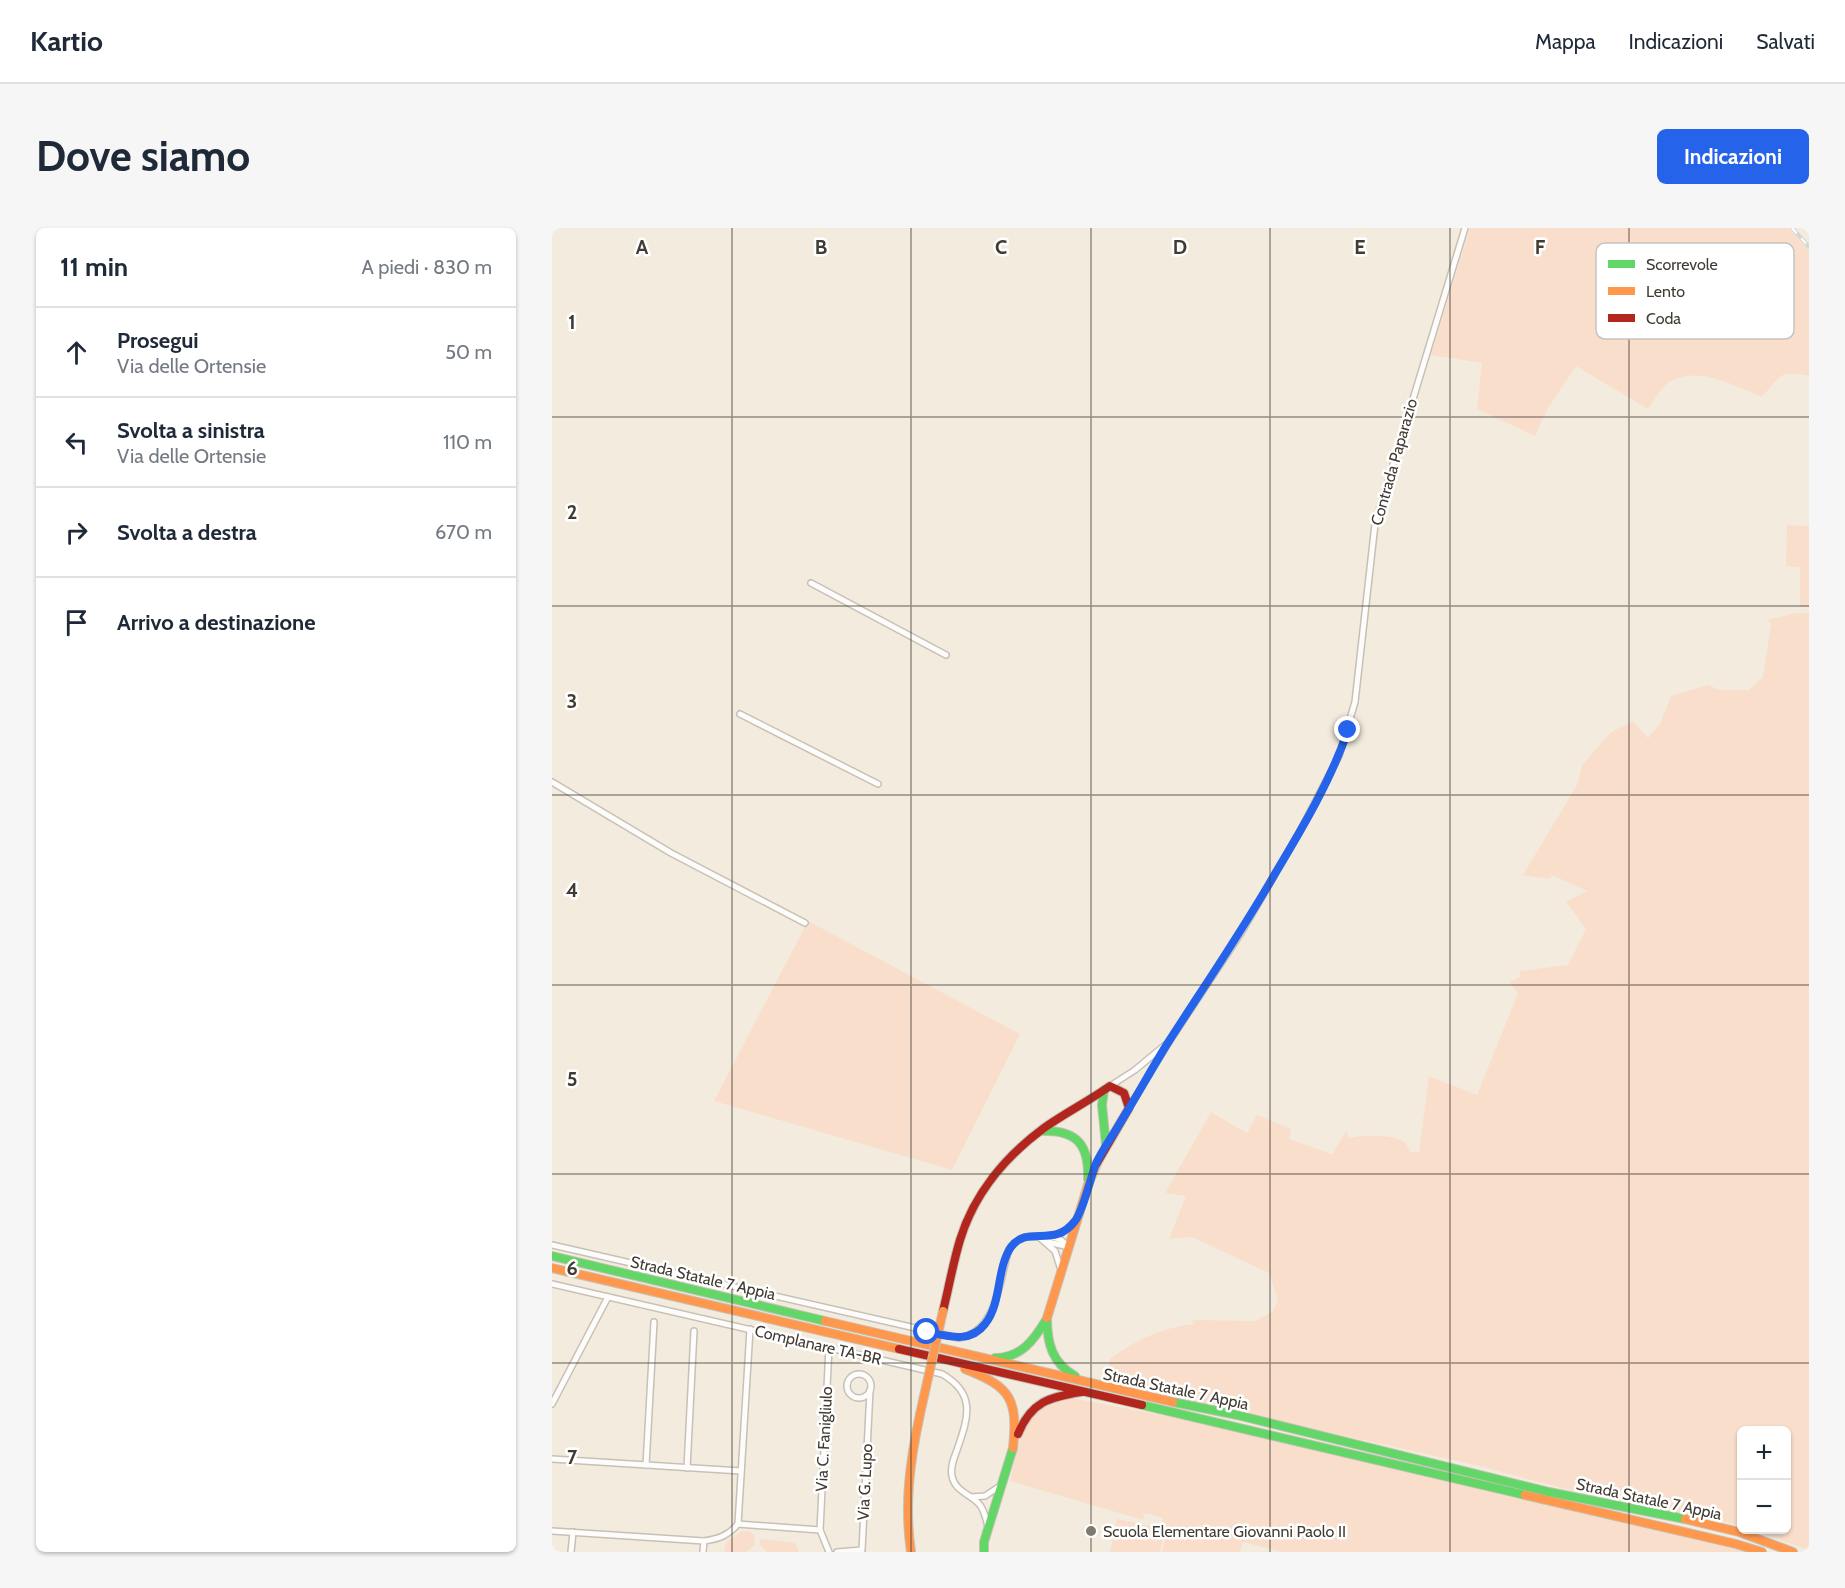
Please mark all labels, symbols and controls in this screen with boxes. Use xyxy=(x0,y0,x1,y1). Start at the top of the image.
text: Kartio xyxy=(30,24,103,58)
text: Mappa xyxy=(1535,29,1596,54)
text: Indicazioni xyxy=(1629,29,1723,54)
text: Salvati xyxy=(1756,29,1815,54)
button: Indicazioni xyxy=(1657,129,1809,184)
text: Dove siamo xyxy=(36,130,250,182)
text: A xyxy=(636,235,649,259)
text: B xyxy=(815,235,827,259)
text: C xyxy=(995,235,1007,259)
text: D xyxy=(1173,235,1187,259)
text: E xyxy=(1354,235,1366,259)
text: F xyxy=(1535,235,1546,259)
legend xyxy=(1596,243,1794,339)
text: 11 min xyxy=(60,251,128,283)
text: A piedi · 830 m xyxy=(362,255,492,279)
text: Scorrevole xyxy=(1646,255,1718,274)
text: Lento xyxy=(1646,282,1685,301)
text: Coda xyxy=(1646,309,1681,328)
text: 1 xyxy=(568,310,576,334)
text: Prosegui xyxy=(117,327,199,354)
icon: ahead xyxy=(60,336,93,369)
text: 50 m xyxy=(445,340,492,364)
text: Via delle Ortensie xyxy=(117,354,266,378)
street label: Contrada Paparazio xyxy=(1367,396,1421,528)
text: Svolta a sinistra xyxy=(117,417,265,444)
icon: left xyxy=(60,426,93,459)
text: 110 m xyxy=(443,430,492,454)
text: Via delle Ortensie xyxy=(117,444,266,468)
text: 2 xyxy=(567,500,577,524)
icon: right xyxy=(60,516,93,549)
text: Svolta a destra xyxy=(117,519,257,546)
text: 670 m xyxy=(435,520,492,544)
icon: arrive xyxy=(60,606,93,639)
text: Arrivo a destinazione xyxy=(117,609,315,636)
text: 3 xyxy=(567,689,577,713)
route end xyxy=(1334,716,1360,742)
text: 4 xyxy=(566,878,578,902)
text: 5 xyxy=(567,1067,577,1091)
street label: Strada Statale 7 Appia xyxy=(629,1252,778,1304)
text: 6 xyxy=(566,1256,578,1280)
route start xyxy=(913,1318,939,1344)
street label: Complanare TA-BR xyxy=(753,1321,884,1369)
street label: Strada Statale 7 Appia xyxy=(1102,1364,1251,1414)
street label: Via C. Fanigliulo xyxy=(812,1386,836,1492)
map controls xyxy=(1737,1426,1791,1534)
button: + xyxy=(1737,1426,1791,1480)
street label: Via G. Lupo xyxy=(854,1443,877,1521)
text: 7 xyxy=(567,1445,578,1469)
street label: Strada Statale 7 Appia xyxy=(1575,1474,1724,1524)
button: − xyxy=(1737,1480,1791,1534)
place label: Scuola Elementare Giovanni Paolo II xyxy=(1103,1522,1346,1541)
marker: Scuola Elementare Giovanni Paolo II xyxy=(1084,1524,1098,1538)

